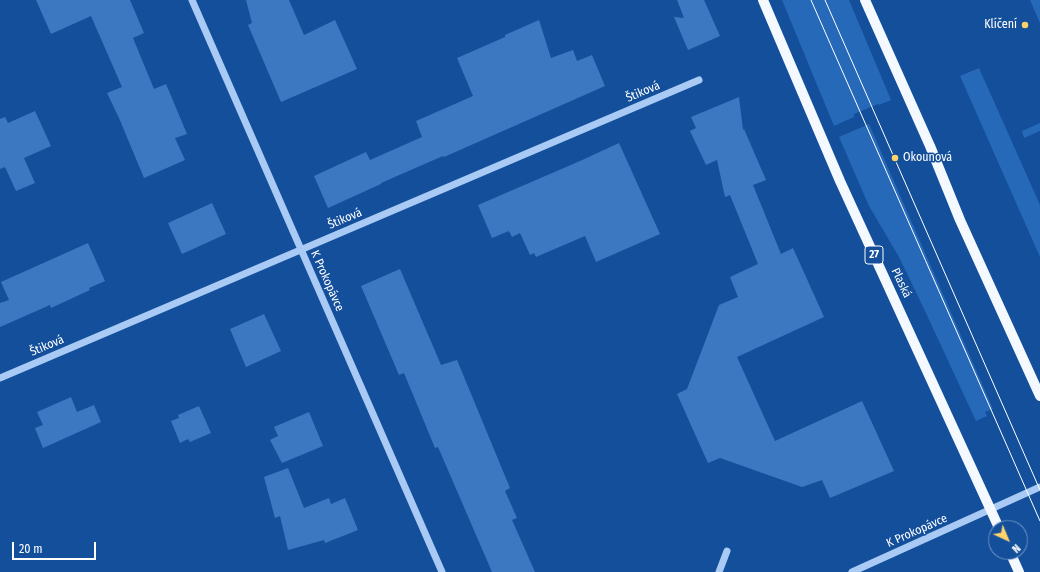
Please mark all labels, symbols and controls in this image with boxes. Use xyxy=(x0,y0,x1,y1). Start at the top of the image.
place label: Klíčení xyxy=(984,18,1017,32)
marker: Klíčení xyxy=(1020,20,1030,30)
street label: Štiková xyxy=(624,78,662,106)
place label: Okounová xyxy=(903,151,952,165)
marker: Okounová xyxy=(890,153,900,163)
street label: Štiková xyxy=(326,205,364,233)
road number: 27 xyxy=(865,246,883,264)
street label: K Prokopávce xyxy=(307,248,347,314)
street label: Plaská xyxy=(888,266,914,300)
street label: Štiková xyxy=(28,332,66,360)
street label: K Prokopávce xyxy=(884,511,950,551)
north arrow xyxy=(988,520,1028,560)
scale bar xyxy=(14,534,98,560)
text: N xyxy=(1009,541,1023,555)
text: 20 m xyxy=(19,542,43,556)

